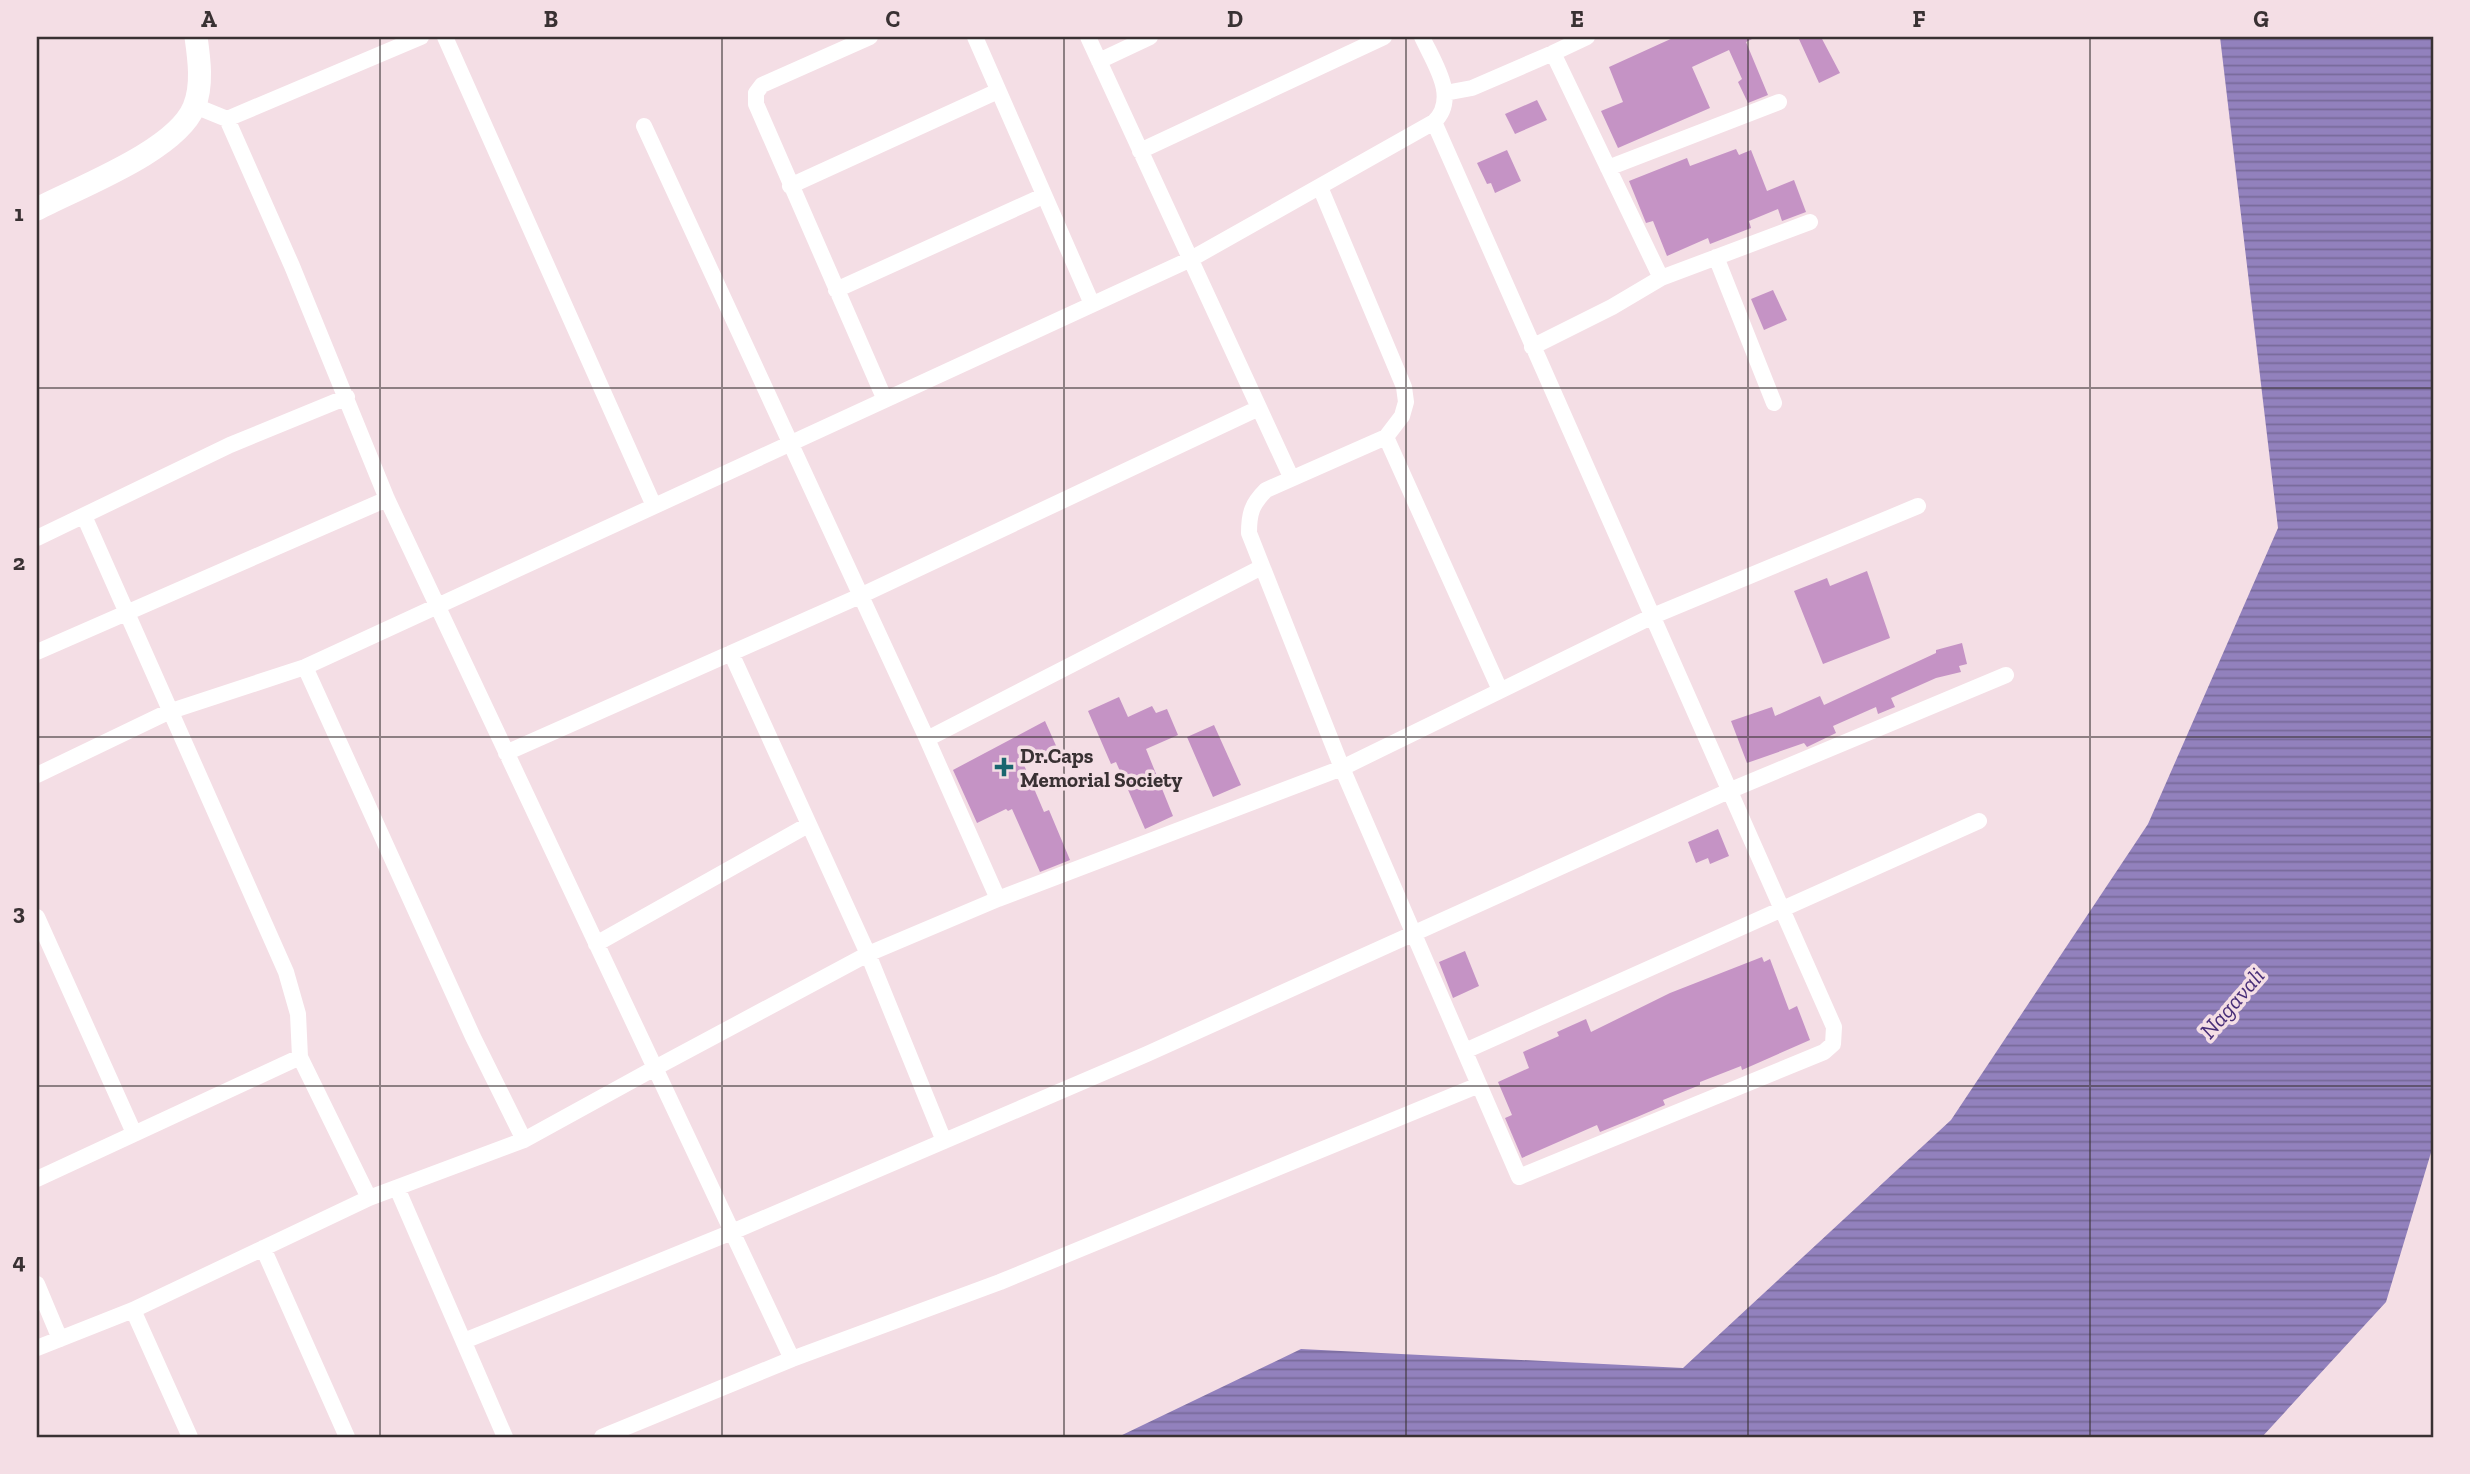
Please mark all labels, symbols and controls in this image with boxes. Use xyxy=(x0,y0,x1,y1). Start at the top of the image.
text: A xyxy=(201,5,217,33)
text: B xyxy=(544,5,558,33)
text: C xyxy=(886,5,900,33)
text: D xyxy=(1227,5,1243,33)
text: E xyxy=(1570,5,1584,33)
text: F xyxy=(1912,5,1926,33)
text: G xyxy=(2253,5,2269,33)
text: 1 xyxy=(14,199,24,227)
text: 2 xyxy=(13,548,25,576)
place label: Dr.Caps Memorial Society xyxy=(1020,743,1182,792)
marker: Dr.Caps Memorial Society xyxy=(994,757,1014,777)
text: 3 xyxy=(13,898,25,926)
water label: Nagavali xyxy=(2194,962,2270,1044)
text: 4 xyxy=(12,1247,26,1275)

